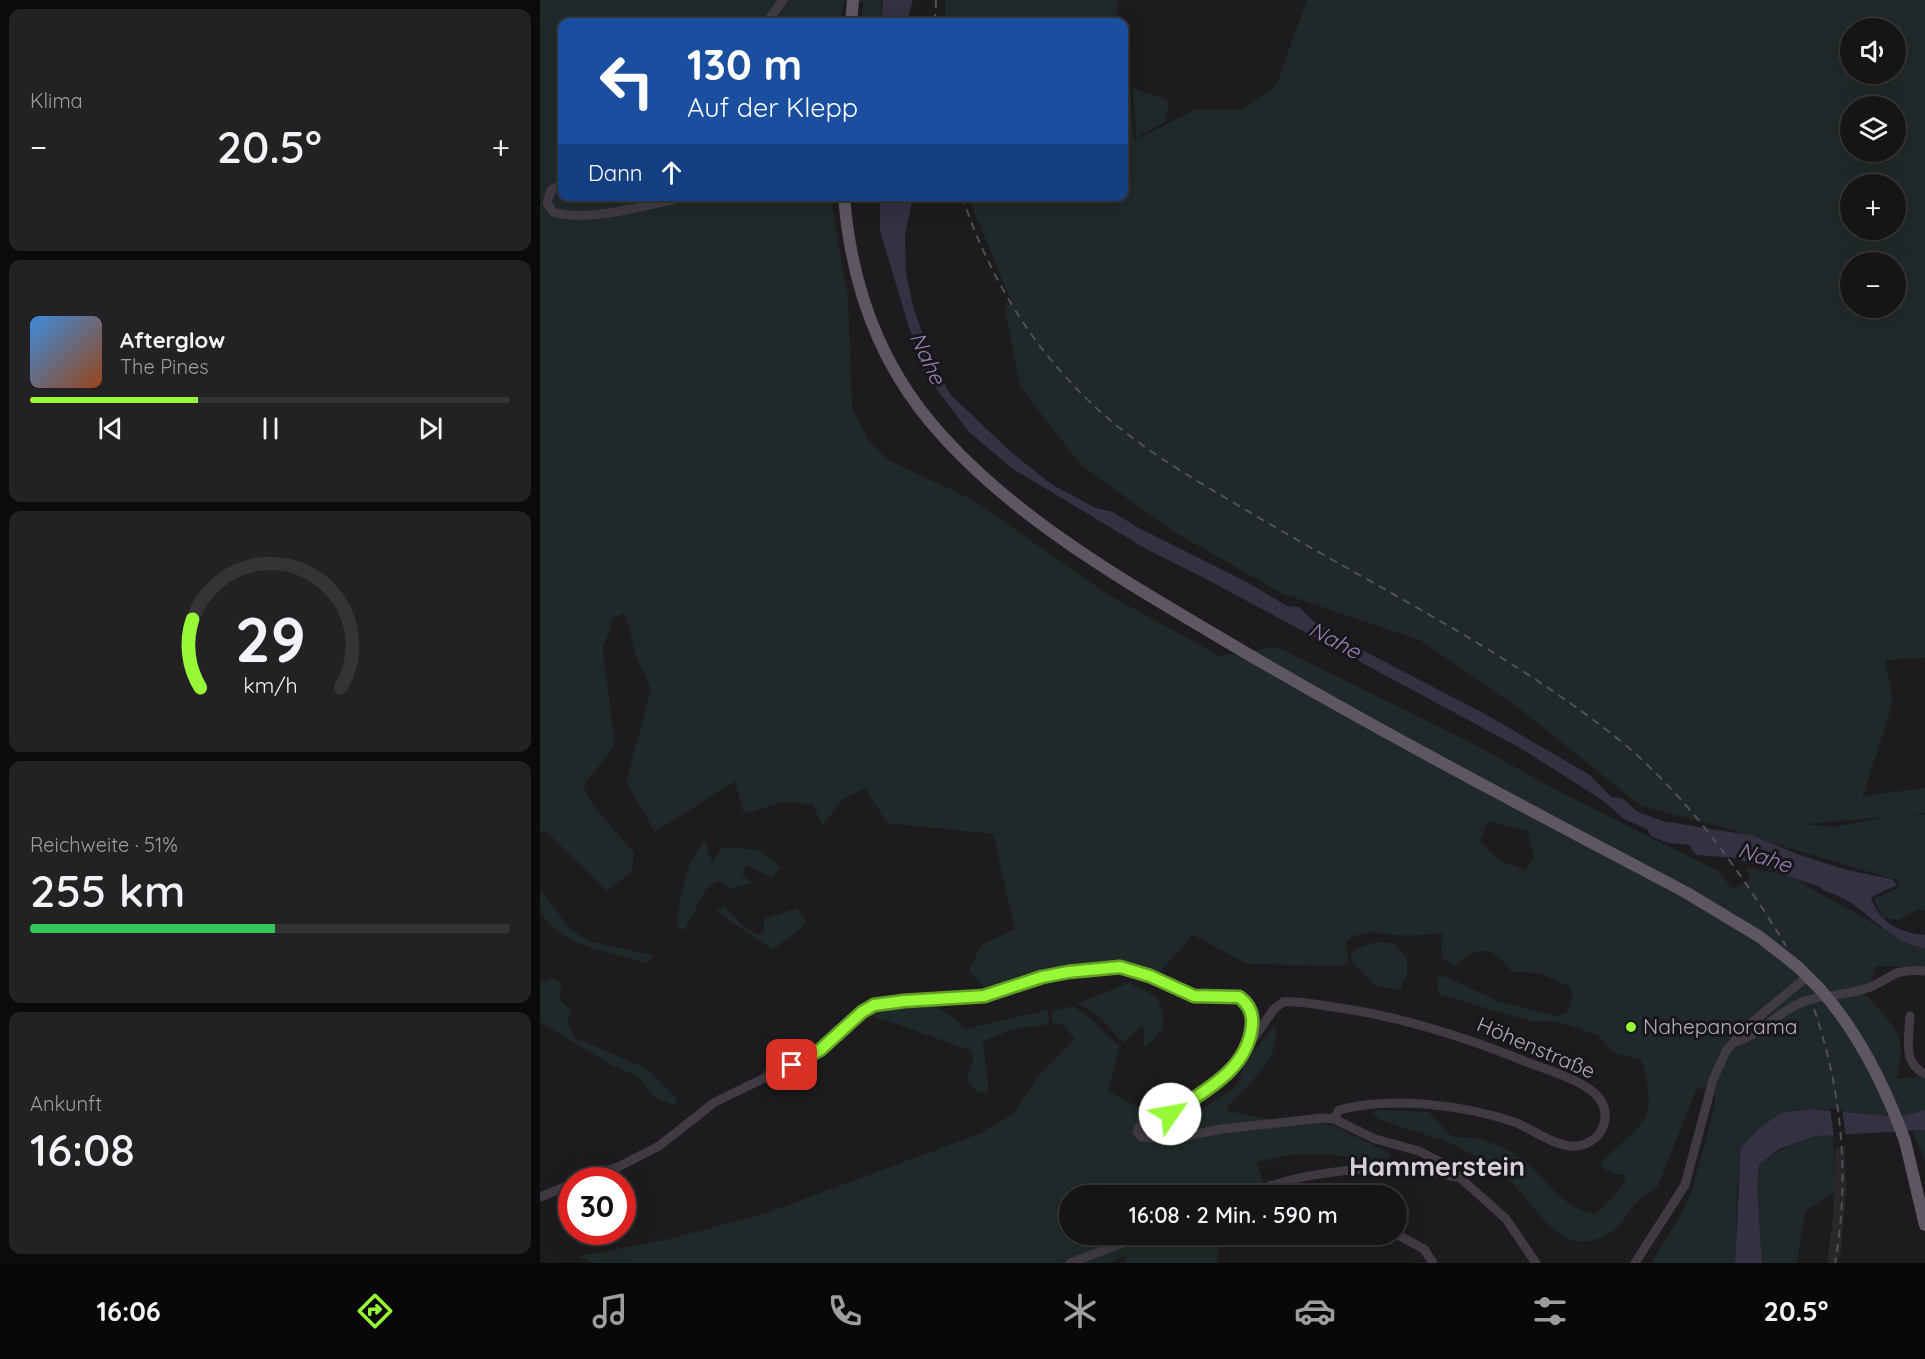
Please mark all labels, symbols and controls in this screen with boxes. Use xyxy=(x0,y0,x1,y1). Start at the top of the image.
map controls xyxy=(1840,18,1906,318)
button: sound xyxy=(1840,18,1906,84)
text: 130 m xyxy=(687,38,802,91)
icon: left xyxy=(588,42,666,120)
text: Klima xyxy=(30,88,83,113)
text: Auf der Klepp xyxy=(687,90,858,124)
button: layers xyxy=(1840,96,1906,162)
text: 20.5° xyxy=(217,118,322,174)
text: − xyxy=(30,126,47,167)
text: + xyxy=(491,126,510,167)
icon: ahead xyxy=(655,156,688,189)
text: Dann xyxy=(588,159,643,187)
button: + xyxy=(1840,174,1906,240)
button: − xyxy=(1840,252,1906,318)
text: Afterglow xyxy=(120,326,225,354)
water label: Nahe xyxy=(904,327,953,390)
text: The Pines xyxy=(120,354,209,379)
icon: previous xyxy=(94,412,127,445)
icon: pause xyxy=(254,412,287,445)
icon: next xyxy=(414,412,447,445)
text: 29 xyxy=(235,601,305,679)
water label: Nahe xyxy=(1304,615,1367,666)
text: km/h xyxy=(243,673,297,699)
text: Reichweite · 51% xyxy=(30,832,178,857)
water label: Nahe xyxy=(1735,835,1797,879)
text: 255 km xyxy=(30,862,185,918)
street label: Höhenstraße xyxy=(1473,1011,1599,1084)
place label: Nahepanorama xyxy=(1643,1013,1798,1039)
marker: Nahepanorama xyxy=(1624,1020,1638,1034)
pin xyxy=(766,1039,817,1090)
icon: arrive xyxy=(775,1048,808,1081)
position arrow xyxy=(1138,1082,1202,1146)
text: Ankunft xyxy=(30,1091,102,1116)
text: 16:08 xyxy=(30,1121,135,1177)
district label: Hammerstein xyxy=(1349,1149,1525,1183)
speed limit sign: 30 xyxy=(558,1167,636,1245)
text: 16:08 · 2 Min. · 590 m xyxy=(1128,1201,1338,1229)
icon: directions xyxy=(354,1290,396,1332)
icon: music xyxy=(589,1290,631,1332)
icon: phone xyxy=(824,1290,866,1332)
icon: climate xyxy=(1059,1290,1101,1332)
icon: car xyxy=(1294,1290,1336,1332)
icon: filters xyxy=(1529,1290,1571,1332)
text: 16:06 xyxy=(96,1294,161,1328)
text: 20.5° xyxy=(1764,1294,1828,1328)

